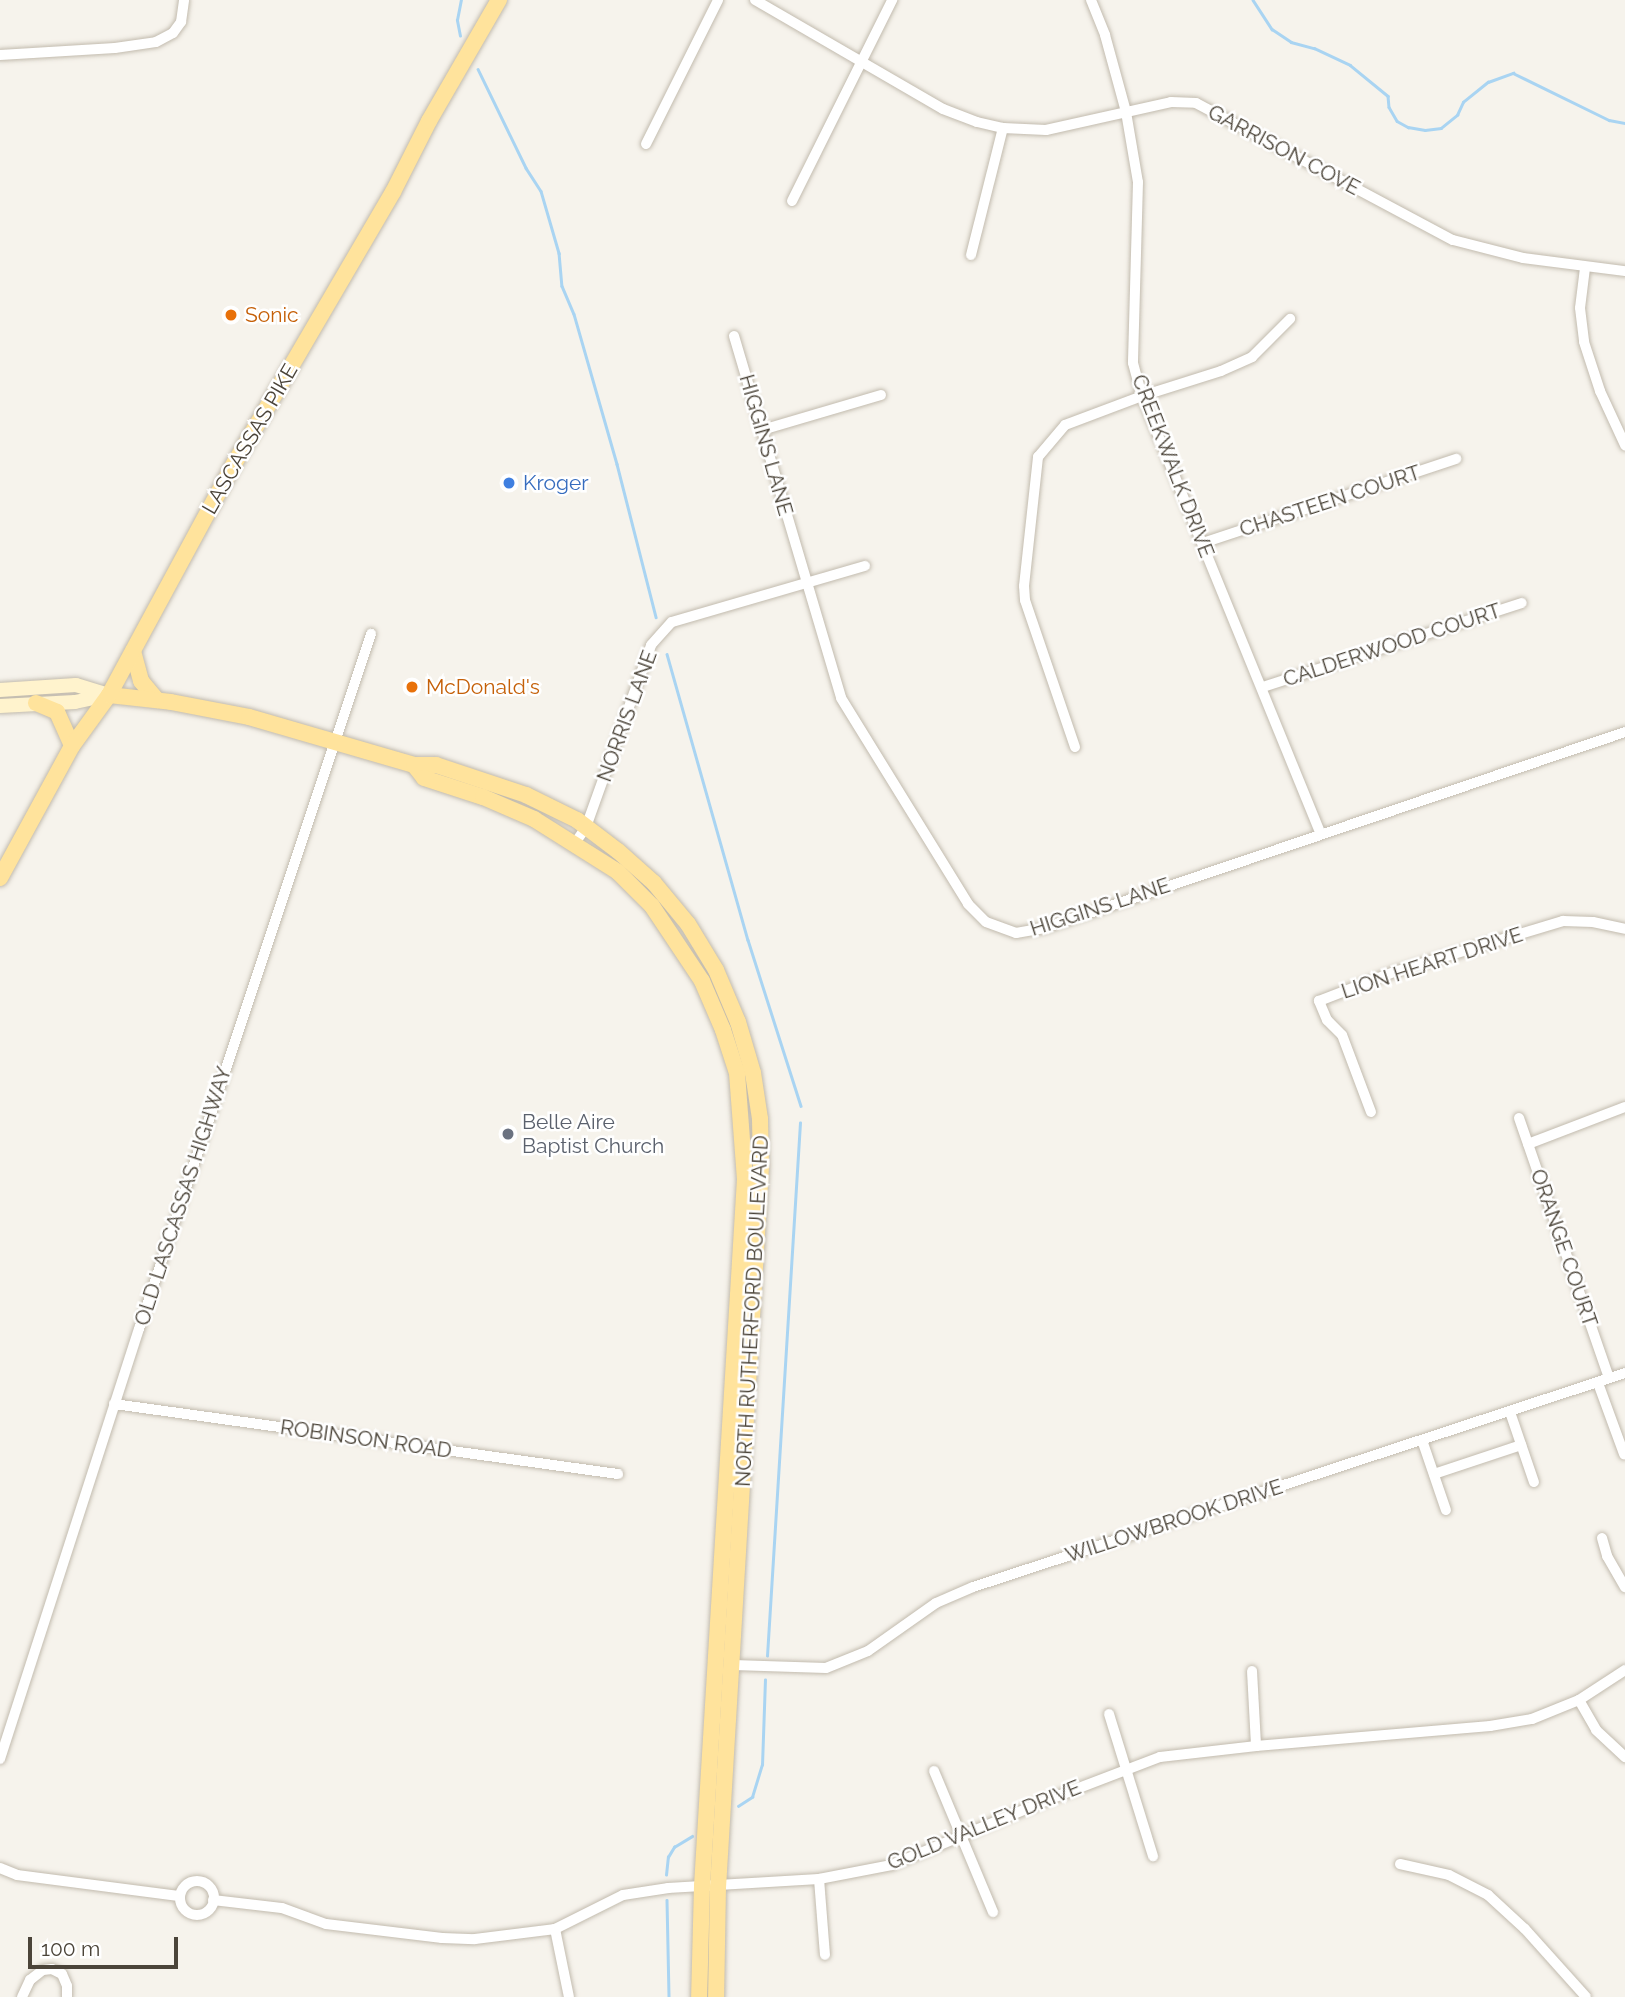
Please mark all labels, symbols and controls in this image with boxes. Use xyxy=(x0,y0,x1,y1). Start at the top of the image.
street label: GARRISON COVE xyxy=(1204,99,1364,201)
place label: Sonic xyxy=(245,302,299,328)
marker: Sonic xyxy=(223,307,239,323)
street label: LASCASSAS PIKE xyxy=(197,360,303,518)
street label: HIGGINS LANE xyxy=(734,371,798,519)
street label: CREEKWALK DRIVE xyxy=(1126,371,1220,561)
street label: CHASTEEN COURT xyxy=(1236,460,1424,542)
place label: Kroger xyxy=(523,470,589,496)
marker: Kroger xyxy=(501,475,517,491)
street label: CALDERWOOD COURT xyxy=(1280,598,1504,692)
street label: NORRIS LANE xyxy=(592,647,662,785)
place label: McDonald's xyxy=(426,674,540,700)
marker: McDonald's xyxy=(404,679,420,695)
street label: HIGGINS LANE xyxy=(1027,872,1173,942)
street label: LION HEART DRIVE xyxy=(1338,922,1526,1004)
street label: OLD LASCASSAS HIGHWAY xyxy=(129,1063,237,1329)
place label: Belle Aire Baptist Church xyxy=(522,1109,664,1159)
marker: Belle Aire Baptist Church xyxy=(500,1126,516,1142)
street label: NORTH RUTHERFORD BOULEVARD xyxy=(730,1135,774,1487)
street label: ORANGE COURT xyxy=(1525,1166,1603,1330)
street label: ROBINSON ROAD xyxy=(279,1414,453,1464)
street label: WILLOWBROOK DRIVE xyxy=(1062,1474,1286,1568)
street label: GOLD VALLEY DRIVE xyxy=(883,1774,1085,1876)
scale bar xyxy=(32,1924,182,1968)
text: 100 m xyxy=(41,1936,100,1961)

